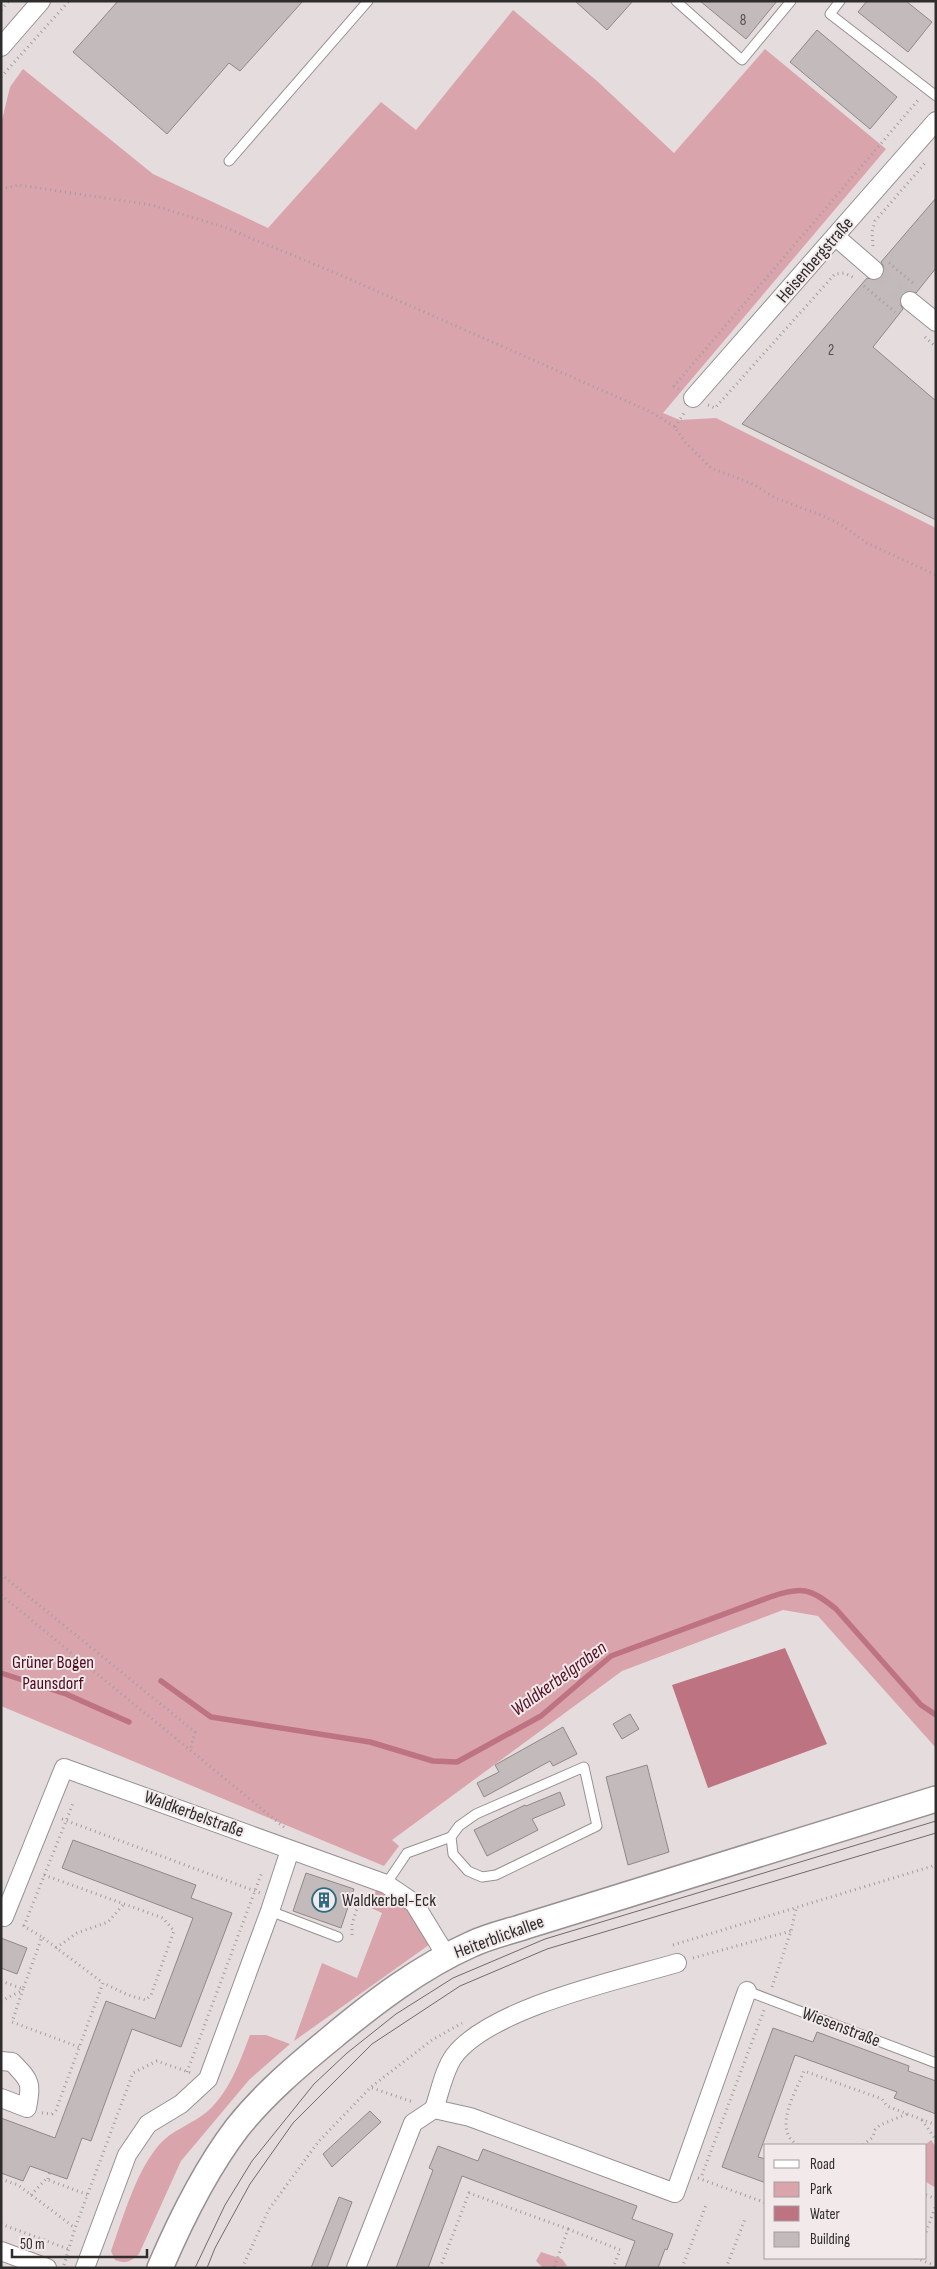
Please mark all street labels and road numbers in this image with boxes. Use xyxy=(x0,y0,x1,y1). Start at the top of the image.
street label: Heisenbergstraße xyxy=(772,213,858,307)
street label: Waldkerbelstraße xyxy=(141,1786,247,1842)
street label: Heiterblickallee xyxy=(451,1911,547,1963)
street label: Wiesenstraße xyxy=(799,2002,883,2052)

